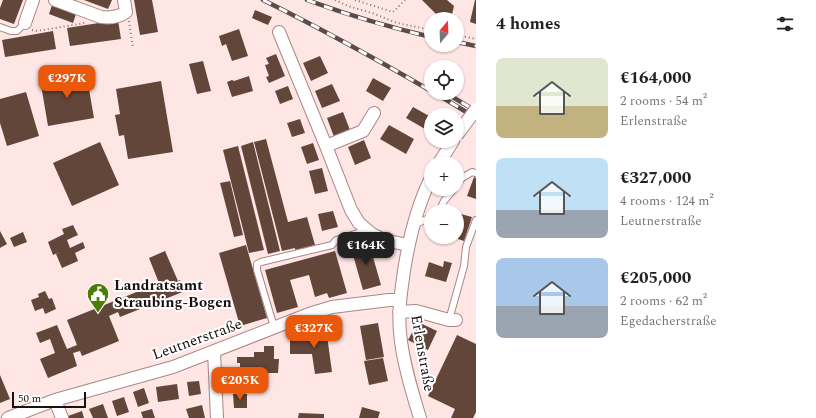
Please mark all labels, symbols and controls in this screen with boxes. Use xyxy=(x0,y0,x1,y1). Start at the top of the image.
text: 4 homes xyxy=(496,11,561,37)
north arrow xyxy=(424,12,464,52)
map controls xyxy=(424,12,464,244)
icon: filters xyxy=(774,13,796,35)
button: locate xyxy=(424,60,464,100)
pin: €297K xyxy=(39,65,95,99)
text: €164,000 xyxy=(620,65,691,91)
text: €297K xyxy=(47,68,87,88)
icon: home xyxy=(528,74,576,122)
text: 2 rooms · 54 m² xyxy=(620,91,707,111)
button: layers xyxy=(424,108,464,148)
text: Erlenstraße xyxy=(620,111,687,131)
button: + xyxy=(424,156,464,196)
text: €327,000 xyxy=(620,165,691,191)
icon: home xyxy=(528,174,576,222)
text: 4 rooms · 124 m² xyxy=(620,191,714,211)
button: − xyxy=(424,204,464,244)
text: Leutnerstraße xyxy=(620,211,702,231)
pin: €164K xyxy=(338,232,394,266)
text: €164K xyxy=(346,235,386,255)
text: €205,000 xyxy=(620,265,691,291)
place label: Landratsamt Straubing-Bogen xyxy=(114,274,232,314)
icon: home xyxy=(528,274,576,322)
public building icon: Landratsamt Straubing-Bogen xyxy=(85,281,111,314)
text: 2 rooms · 62 m² xyxy=(620,291,707,311)
text: Egedacherstraße xyxy=(620,311,717,331)
street label: Leutnerstraße xyxy=(149,313,245,366)
street label: Erlenstraße xyxy=(404,313,441,393)
pin: €327K xyxy=(286,315,342,349)
text: €327K xyxy=(294,318,334,338)
pin: €205K xyxy=(212,367,268,401)
text: €205K xyxy=(220,370,260,390)
scale bar xyxy=(12,390,86,409)
text: 50 m xyxy=(18,390,41,407)

